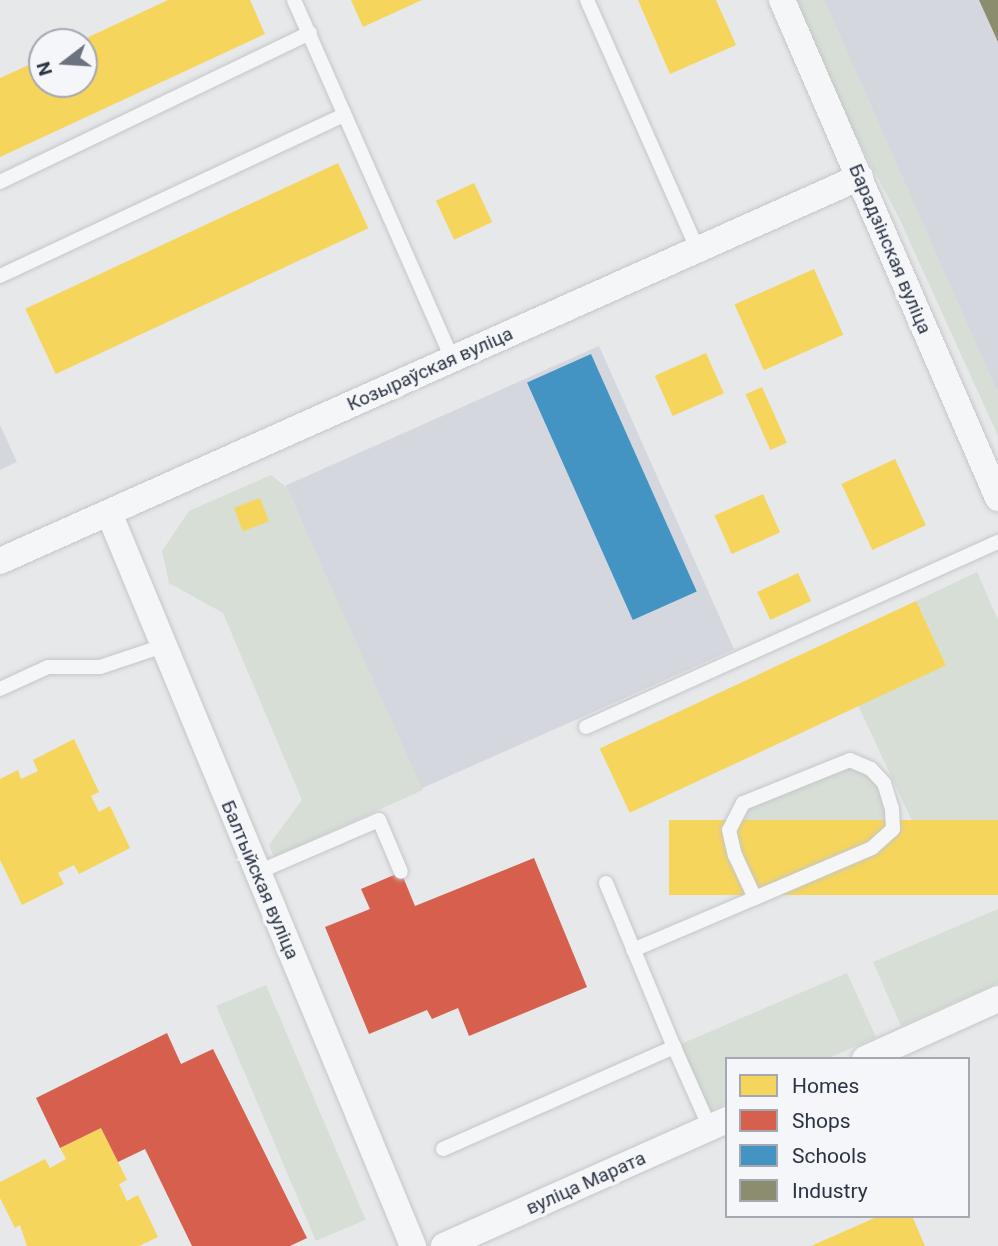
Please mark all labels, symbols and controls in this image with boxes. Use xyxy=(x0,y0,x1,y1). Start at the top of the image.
north arrow xyxy=(28,28,98,98)
text: N xyxy=(31,59,57,78)
street label: Барадзінская вуліца xyxy=(844,161,936,337)
street label: Козыраўская вуліца xyxy=(344,322,516,416)
street label: Балтыйская вуліца xyxy=(216,797,304,963)
legend xyxy=(725,1057,970,1218)
text: Homes xyxy=(792,1074,859,1098)
text: Shops xyxy=(792,1109,851,1133)
text: Schools xyxy=(792,1144,867,1168)
street label: вуліца Марата xyxy=(523,1146,649,1220)
text: Industry xyxy=(792,1179,868,1203)

